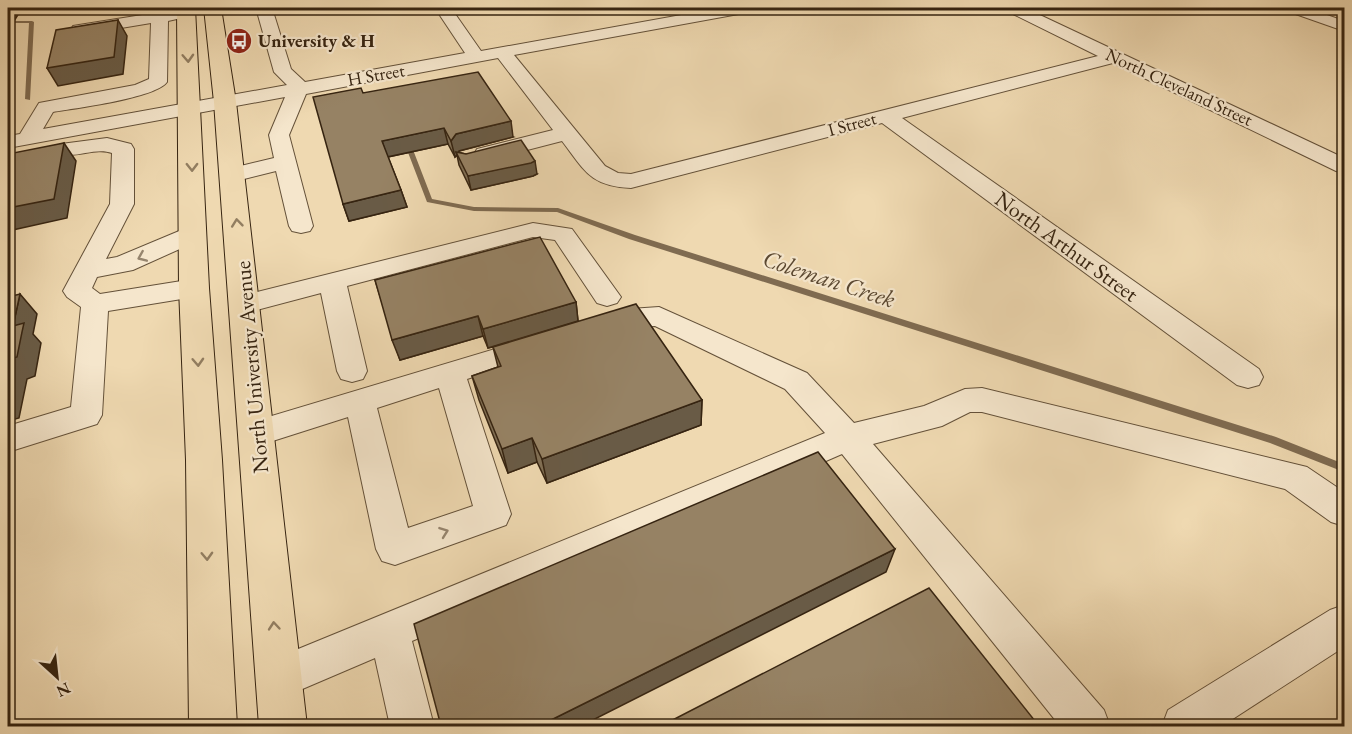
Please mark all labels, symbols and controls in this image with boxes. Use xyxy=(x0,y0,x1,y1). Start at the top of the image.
bus stop icon: University & H xyxy=(224,26,254,56)
place label: University & H xyxy=(258,29,375,52)
street label: North Cleveland Street xyxy=(1102,42,1257,131)
one-way arrow xyxy=(181,53,194,62)
street label: H Street xyxy=(345,58,407,91)
street label: I Street xyxy=(825,106,879,141)
one-way arrow xyxy=(186,162,198,171)
street label: North Arthur Street xyxy=(989,184,1144,308)
one-way arrow xyxy=(231,219,244,228)
water label: Coleman Creek xyxy=(759,243,899,315)
one-way arrow xyxy=(137,250,148,262)
street label: North University Avenue xyxy=(228,259,275,474)
one-way arrow xyxy=(191,357,204,366)
one-way arrow xyxy=(438,526,449,539)
one-way arrow xyxy=(200,552,213,561)
one-way arrow xyxy=(268,622,281,631)
north arrow xyxy=(27,647,87,707)
text: N xyxy=(53,678,74,702)

